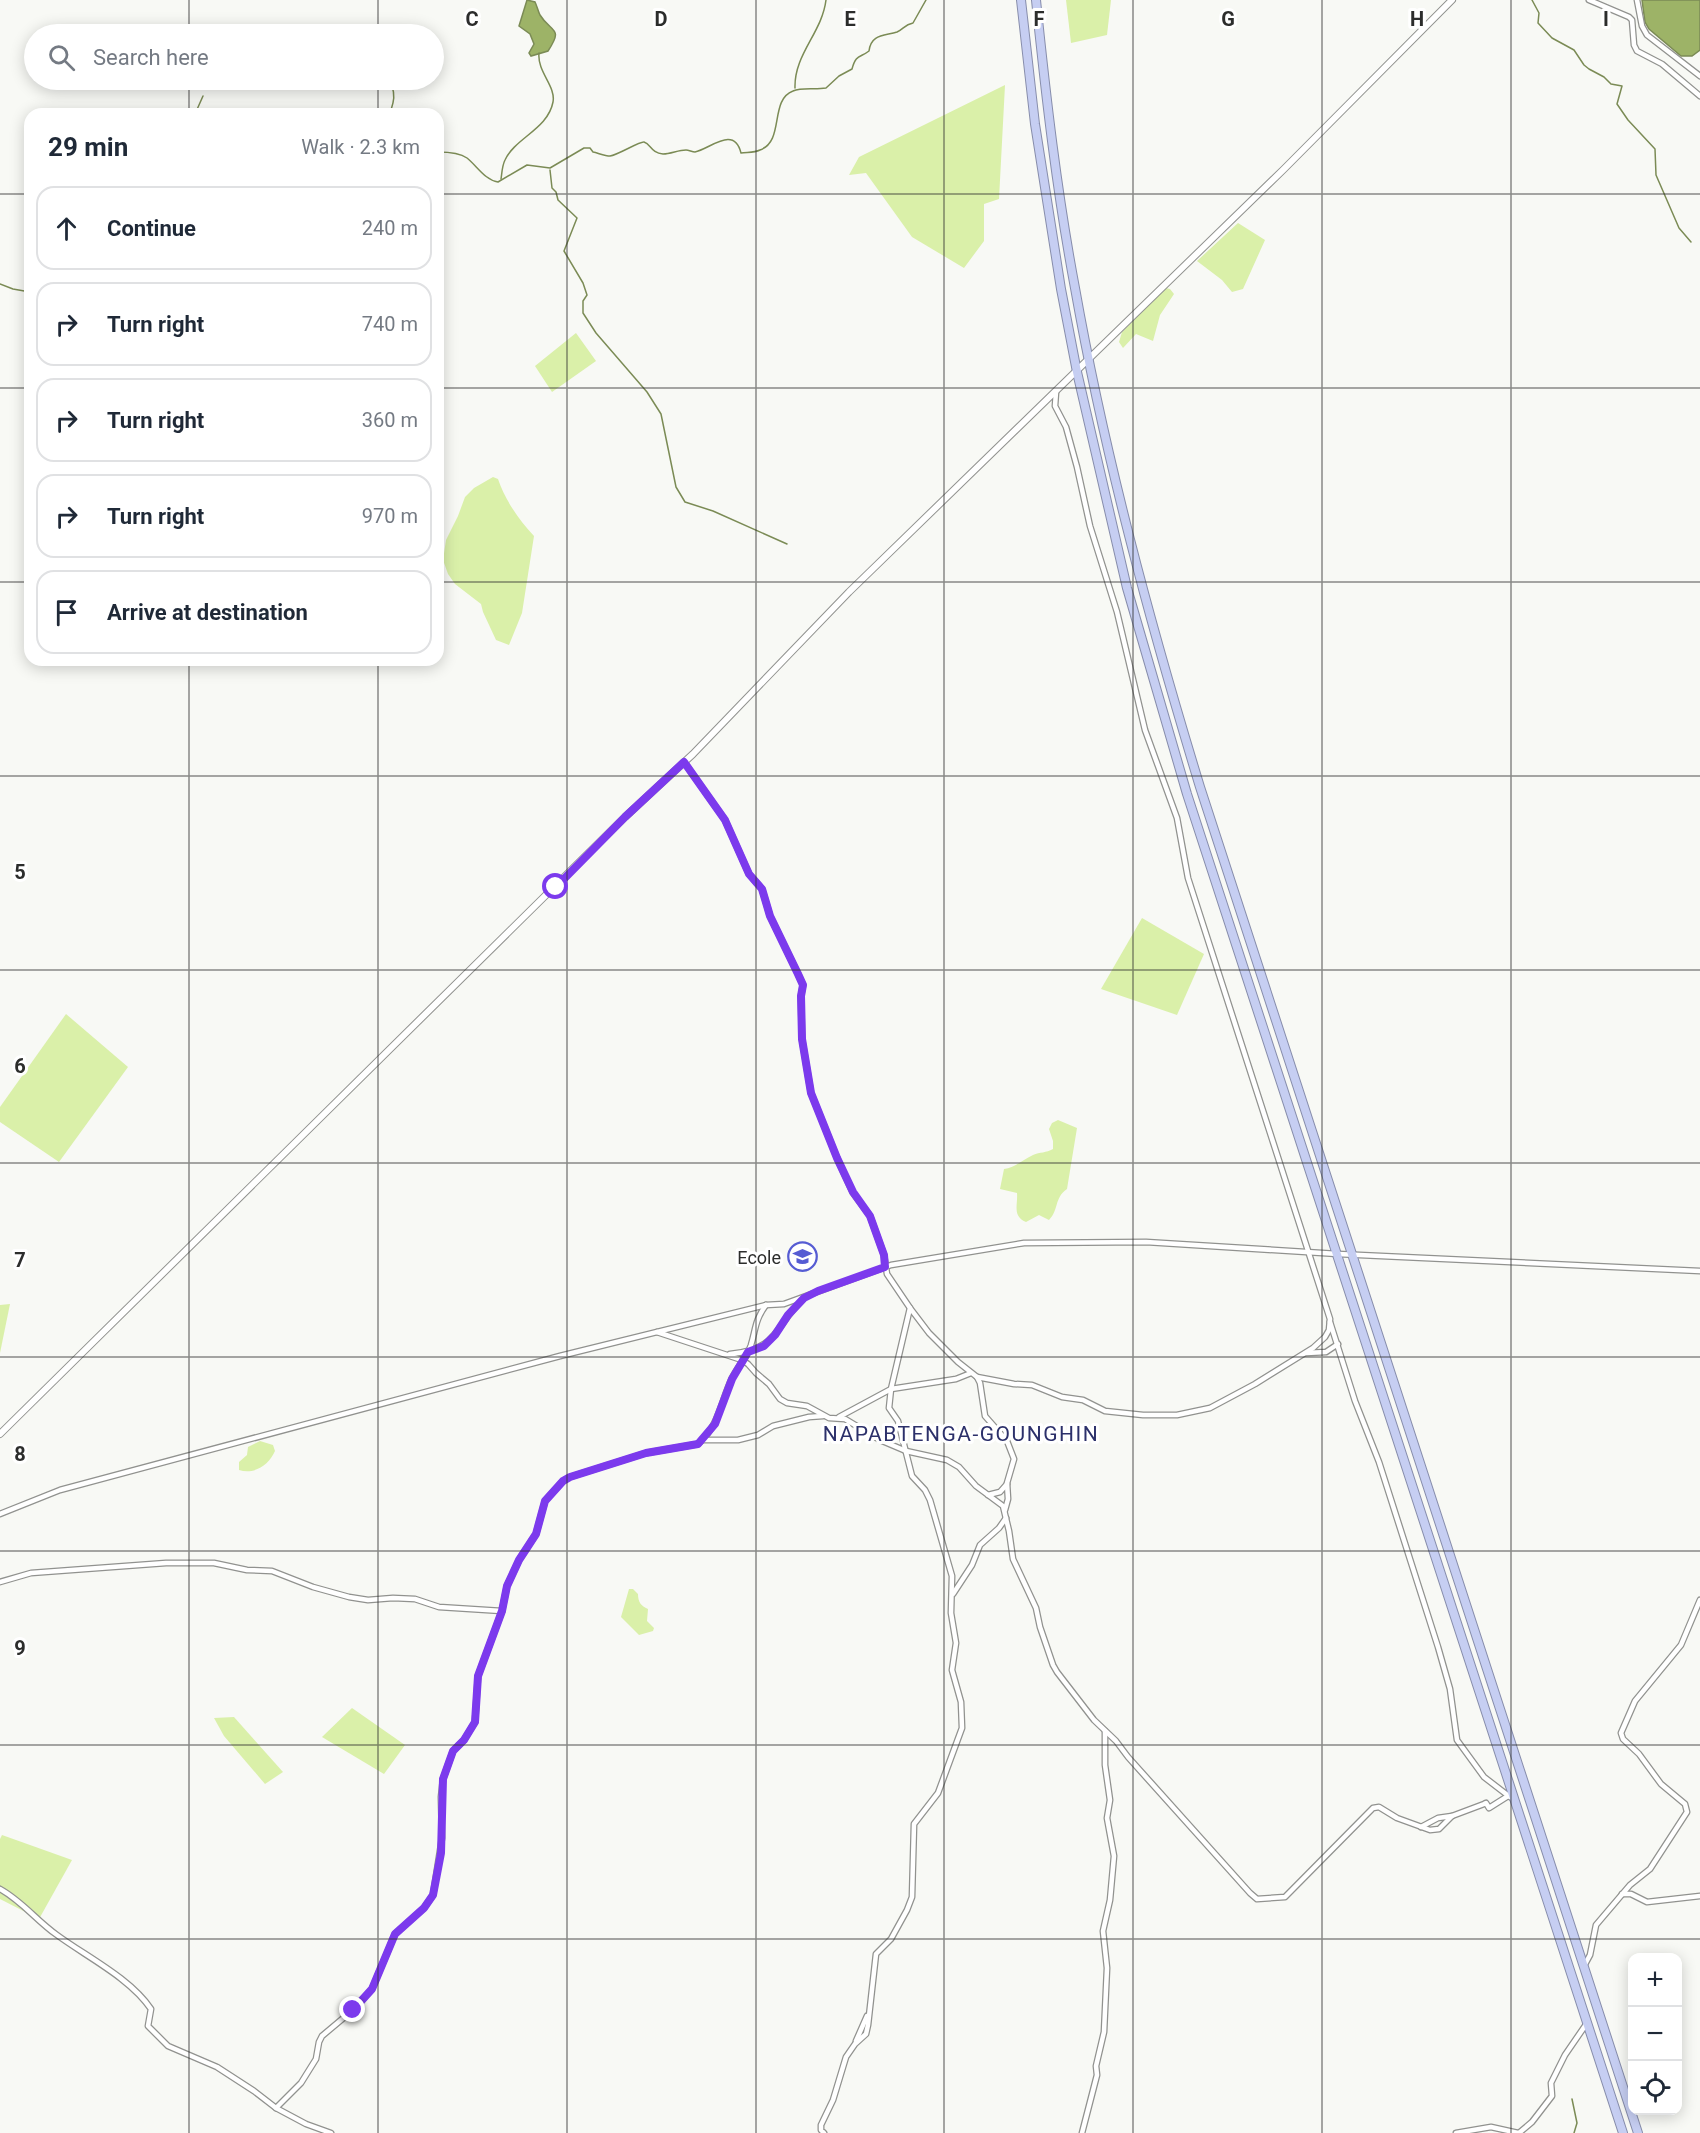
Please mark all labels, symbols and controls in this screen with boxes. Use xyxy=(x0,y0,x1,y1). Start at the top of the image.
text: C xyxy=(465,7,479,31)
text: D xyxy=(655,7,668,31)
text: E xyxy=(844,7,856,31)
text: F xyxy=(1034,7,1045,31)
text: G xyxy=(1221,7,1235,31)
text: H xyxy=(1410,7,1424,31)
text: I xyxy=(1603,7,1609,31)
search box xyxy=(24,24,444,90)
icon: search xyxy=(45,41,78,74)
text: Search here xyxy=(93,45,209,70)
text: 29 min xyxy=(48,132,128,162)
text: Walk · 2.3 km xyxy=(301,135,420,159)
icon: ahead xyxy=(50,212,83,245)
text: Continue xyxy=(107,216,196,241)
text: 240 m xyxy=(362,216,418,240)
icon: right xyxy=(50,308,83,341)
text: Turn right xyxy=(107,312,204,337)
text: 740 m xyxy=(362,312,418,336)
icon: right xyxy=(50,404,83,437)
text: Turn right xyxy=(107,408,204,433)
text: 360 m xyxy=(362,408,418,432)
icon: right xyxy=(50,500,83,533)
text: Turn right xyxy=(107,504,204,529)
text: 970 m xyxy=(362,504,418,528)
icon: arrive xyxy=(50,596,83,629)
text: Arrive at destination xyxy=(107,600,308,625)
text: 5 xyxy=(14,860,26,884)
route start xyxy=(542,873,568,899)
text: 6 xyxy=(14,1054,26,1078)
school or university icon: Ecole xyxy=(786,1241,818,1273)
place label: Ecole xyxy=(737,1247,781,1268)
text: 7 xyxy=(14,1248,26,1272)
district label: NAPABTENGA-GOUNGHIN xyxy=(823,1422,1099,1446)
text: 8 xyxy=(14,1442,26,1466)
text: 9 xyxy=(14,1636,26,1660)
map controls xyxy=(1628,1953,1682,2115)
button: + xyxy=(1628,1953,1682,2007)
route end xyxy=(339,1996,365,2022)
button: − xyxy=(1628,2007,1682,2061)
button: locate xyxy=(1628,2061,1682,2115)

